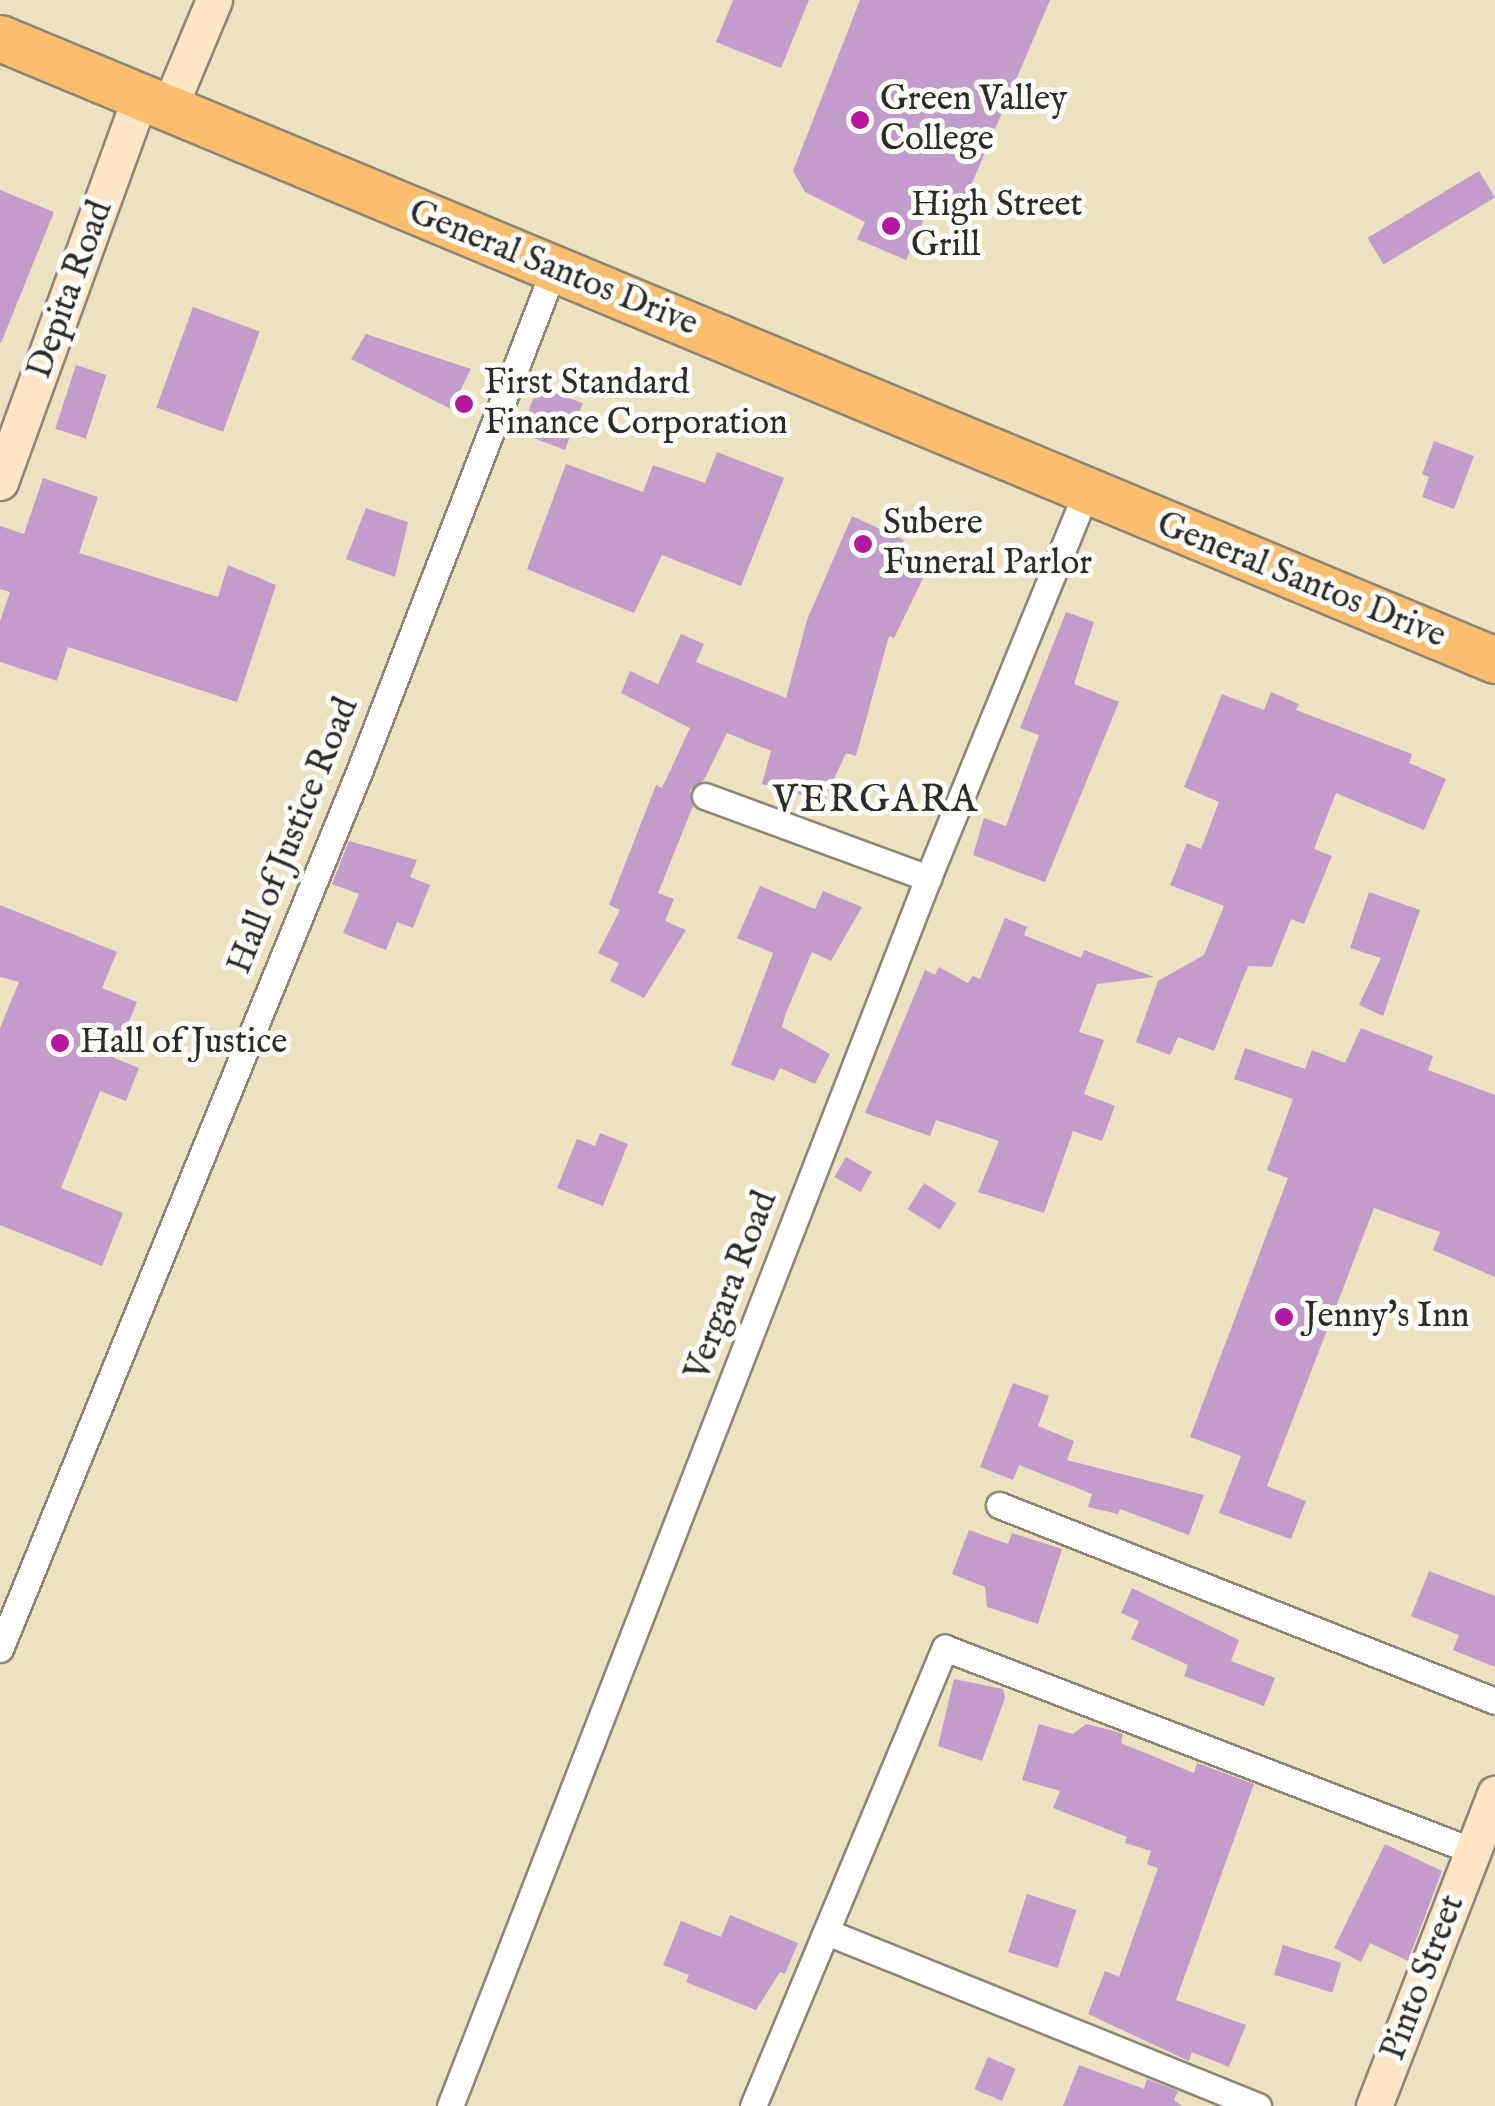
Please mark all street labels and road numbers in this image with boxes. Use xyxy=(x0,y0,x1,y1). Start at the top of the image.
street label: General Santos Drive xyxy=(403,192,703,346)
street label: Depita Road xyxy=(19,195,123,385)
street label: General Santos Drive xyxy=(1151,504,1451,658)
street label: Hall of Justice Road xyxy=(219,692,369,980)
street label: Vergara Road xyxy=(677,1186,787,1386)
street label: Pinto Street xyxy=(1373,1889,1475,2067)

